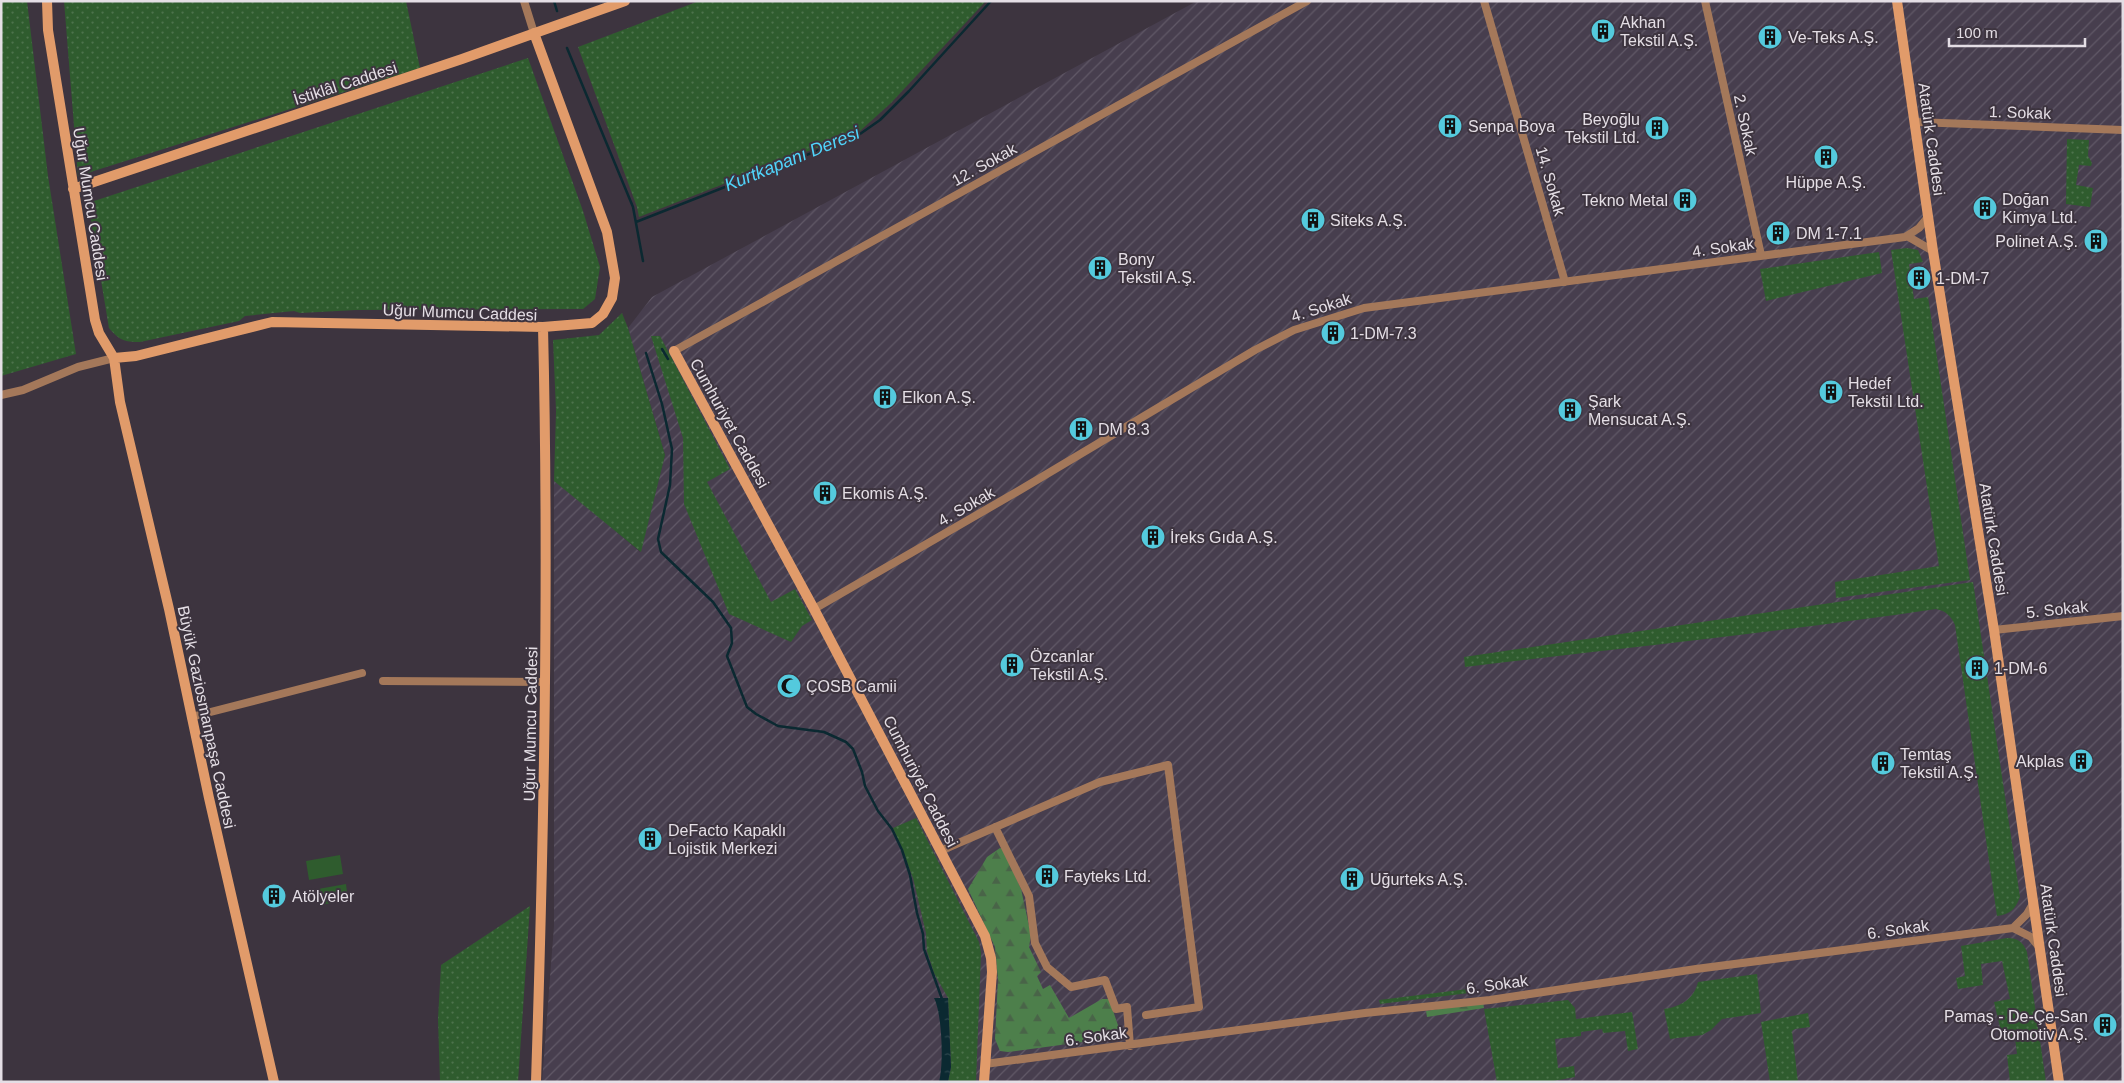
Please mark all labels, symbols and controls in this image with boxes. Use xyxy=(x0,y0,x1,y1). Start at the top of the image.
place label: Akhan Tekstil A.Ş. xyxy=(1620,14,1698,49)
scale bar xyxy=(1949,15,2085,47)
building icon: Akhan Tekstil A.Ş. xyxy=(1590,18,1616,44)
building icon: Ve-Teks A.Ş. xyxy=(1757,24,1783,50)
text: 100 m xyxy=(1956,24,1998,41)
place label: Ve-Teks A.Ş. xyxy=(1788,29,1879,46)
street label: İstiklâl Caddesi xyxy=(291,58,399,108)
street label: Atatürk Caddesi xyxy=(1915,82,1948,197)
street label: 2. Sokak xyxy=(1731,93,1761,158)
street label: 1. Sokak xyxy=(1989,103,2052,122)
place label: Beyoğlu Tekstil Ltd. xyxy=(1564,111,1640,146)
building icon: Senpa Boya xyxy=(1437,113,1463,139)
building icon: Beyoğlu Tekstil Ltd. xyxy=(1644,115,1670,141)
place label: Senpa Boya xyxy=(1468,118,1555,135)
water label: Kurtkapanı Deresi xyxy=(721,122,863,195)
street label: Uğur Mumcu Caddesi xyxy=(70,126,111,282)
street label: 12. Sokak xyxy=(949,139,1020,189)
building icon: Hüppe A.Ş. xyxy=(1813,144,1839,170)
street label: 14. Sokak xyxy=(1533,145,1569,219)
place label: Hüppe A.Ş. xyxy=(1786,174,1866,191)
building icon: Tekno Metal xyxy=(1672,187,1698,213)
place label: Doğan Kimya Ltd. xyxy=(2002,191,2078,226)
place label: Tekno Metal xyxy=(1582,192,1668,209)
building icon: Doğan Kimya Ltd. xyxy=(1972,195,1998,221)
building icon: Siteks A.Ş. xyxy=(1300,207,1326,233)
place label: Siteks A.Ş. xyxy=(1330,212,1407,229)
building icon: DM 1-7.1 xyxy=(1765,220,1791,246)
place label: DM 1-7.1 xyxy=(1796,225,1862,242)
building icon: Polinet A.Ş. xyxy=(2083,228,2109,254)
place label: Polinet A.Ş. xyxy=(1995,233,2078,250)
street label: 4. Sokak xyxy=(1691,235,1756,260)
place label: Bony Tekstil A.Ş. xyxy=(1118,251,1196,286)
building icon: Bony Tekstil A.Ş. xyxy=(1087,255,1113,281)
building icon: 1-DM-7 xyxy=(1906,265,1932,291)
place label: 1-DM-7 xyxy=(1936,270,1989,287)
street label: 4. Sokak xyxy=(1289,289,1354,325)
street label: Uğur Mumcu Caddesi xyxy=(382,301,538,324)
building icon: 1-DM-7.3 xyxy=(1320,320,1346,346)
place label: 1-DM-7.3 xyxy=(1350,325,1417,342)
street label: Cumhuriyet Caddesi xyxy=(687,356,772,491)
place label: Hedef Tekstil Ltd. xyxy=(1848,375,1924,410)
building icon: Hedef Tekstil Ltd. xyxy=(1818,379,1844,405)
building icon: Elkon A.Ş. xyxy=(872,384,898,410)
place label: Elkon A.Ş. xyxy=(902,389,976,406)
place label: Şark Mensucat A.Ş. xyxy=(1588,393,1691,428)
building icon: Şark Mensucat A.Ş. xyxy=(1557,397,1583,423)
building icon: DM 8.3 xyxy=(1068,416,1094,442)
place label: DM 8.3 xyxy=(1098,421,1150,438)
building icon: Ekomis A.Ş. xyxy=(812,480,838,506)
street label: Atatürk Caddesi xyxy=(1976,482,2011,597)
street label: 4. Sokak xyxy=(935,483,998,529)
place label: Ekomis A.Ş. xyxy=(842,485,928,502)
building icon: İreks Gıda A.Ş. xyxy=(1140,524,1166,550)
place label: İreks Gıda A.Ş. xyxy=(1170,528,1278,546)
street label: 5. Sokak xyxy=(2025,598,2090,621)
street label: Büyük Gaziosmanpaşa Caddesi xyxy=(175,604,238,830)
street label: Uğur Mumcu Caddesi xyxy=(521,647,540,802)
place label: Özcanlar Tekstil A.Ş. xyxy=(1030,648,1108,683)
building icon: Özcanlar Tekstil A.Ş. xyxy=(999,652,1025,678)
building icon: 1-DM-6 xyxy=(1964,655,1990,681)
place label: 1-DM-6 xyxy=(1994,660,2047,677)
mosque icon: ÇOSB Camii xyxy=(776,673,802,699)
place label: ÇOSB Camii xyxy=(806,678,897,695)
street label: Cumhuriyet Caddesi xyxy=(880,713,961,850)
place label: Temtaş Tekstil A.Ş. xyxy=(1900,746,1978,781)
building icon: Akplas xyxy=(2068,748,2094,774)
building icon: Temtaş Tekstil A.Ş. xyxy=(1870,750,1896,776)
place label: Akplas xyxy=(2016,753,2064,770)
place label: DeFacto Kapaklı Lojistik Merkezi xyxy=(668,822,786,857)
building icon: DeFacto Kapaklı Lojistik Merkezi xyxy=(637,826,663,852)
building icon: Fayteks Ltd. xyxy=(1034,863,1060,889)
building icon: Uğurteks A.Ş. xyxy=(1339,866,1365,892)
place label: Fayteks Ltd. xyxy=(1064,868,1151,885)
place label: Uğurteks A.Ş. xyxy=(1370,871,1468,888)
building icon: Atölyeler xyxy=(261,883,287,909)
street label: Atatürk Caddesi xyxy=(2037,883,2070,998)
place label: Atölyeler xyxy=(292,888,355,905)
street label: 6. Sokak xyxy=(1866,917,1931,942)
street label: 6. Sokak xyxy=(1465,972,1530,997)
place label: Pamaş - De-Çe-San Otomotiv A.Ş. xyxy=(1944,1008,2088,1043)
building icon: Pamaş - De-Çe-San Otomotiv A.Ş. xyxy=(2092,1012,2118,1038)
street label: 6. Sokak xyxy=(1064,1024,1129,1049)

